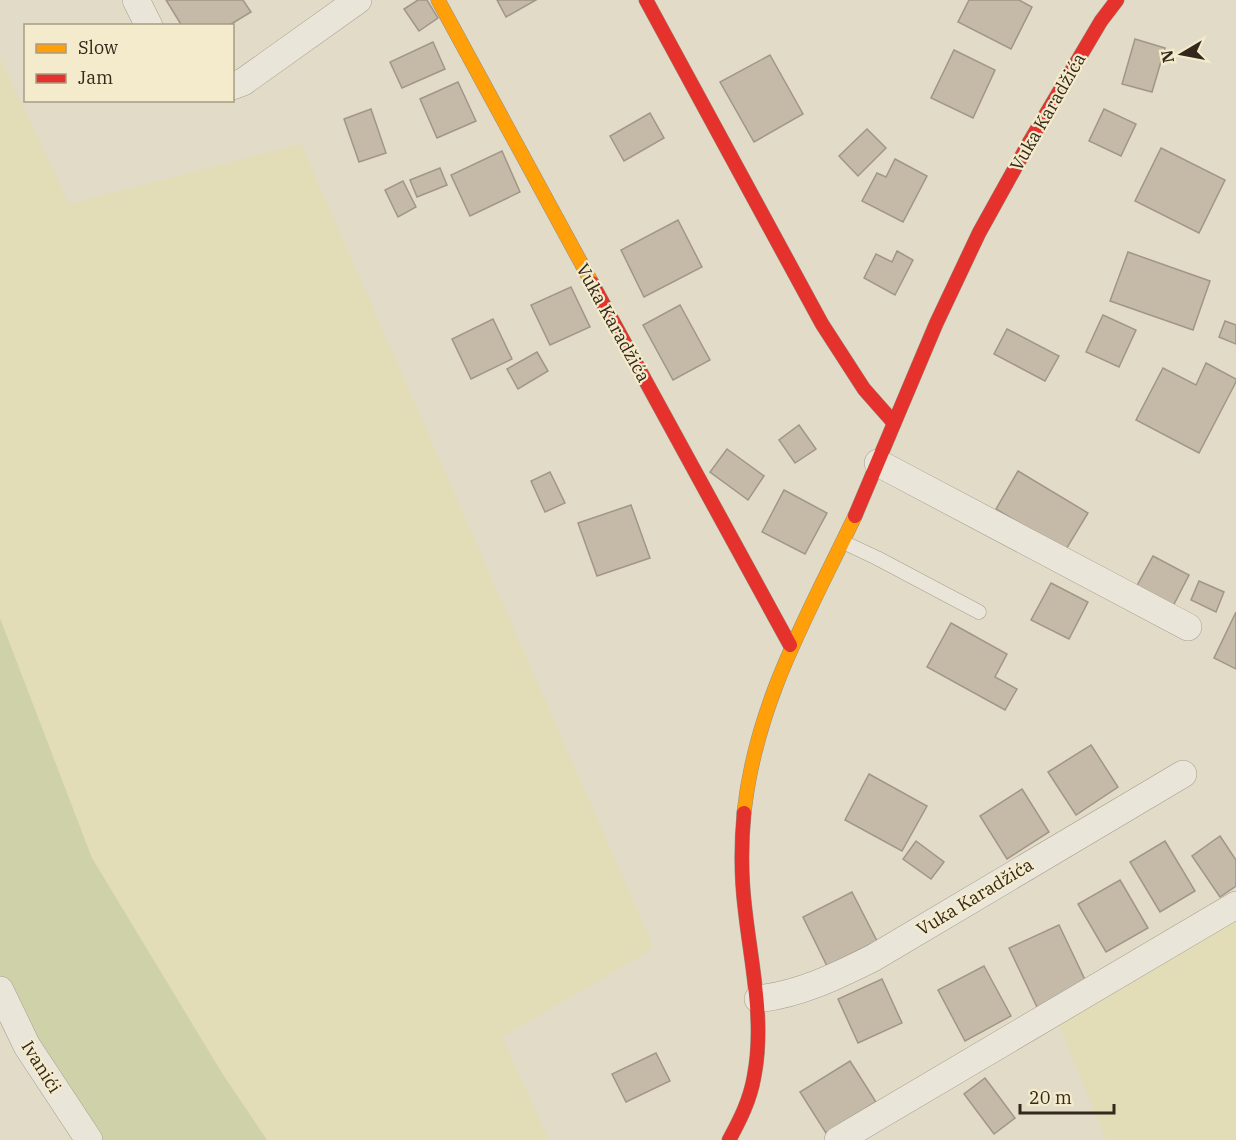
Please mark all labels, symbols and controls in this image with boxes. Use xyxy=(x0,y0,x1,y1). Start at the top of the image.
legend xyxy=(24,24,234,102)
north arrow xyxy=(1152,24,1212,84)
text: Slow xyxy=(78,36,118,59)
street label: Vuka Karadžića xyxy=(1005,49,1091,175)
text: N xyxy=(1156,49,1178,65)
text: Jam xyxy=(78,66,113,89)
street label: Vuka Karadžića xyxy=(571,259,656,386)
street label: Vuka Karadžića xyxy=(912,853,1037,940)
street label: Ivanići xyxy=(16,1036,67,1098)
scale bar xyxy=(1020,1077,1114,1115)
text: 20 m xyxy=(1029,1086,1072,1109)

